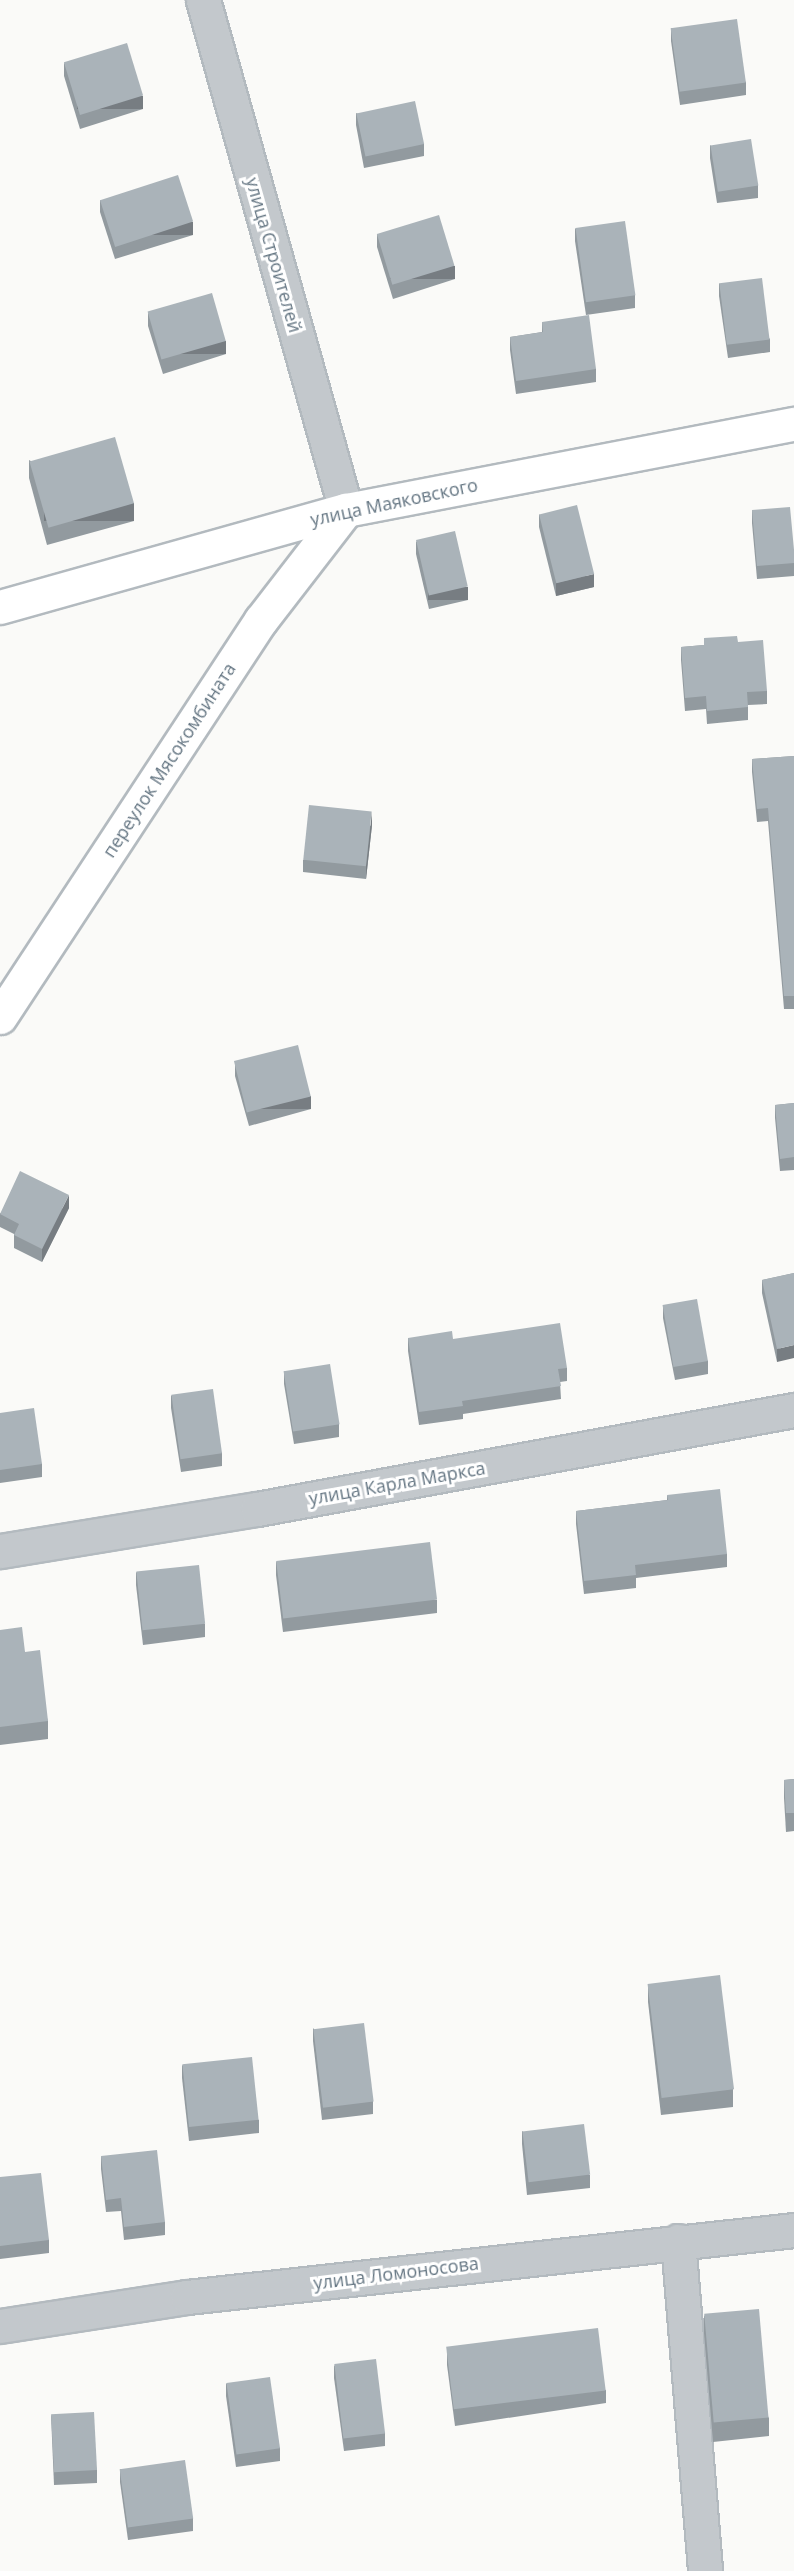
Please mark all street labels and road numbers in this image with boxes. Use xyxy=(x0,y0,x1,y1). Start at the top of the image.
street label: улица Строителей xyxy=(242,175,306,335)
street label: улица Маяковского xyxy=(308,474,480,530)
street label: переулок Мясокомбината xyxy=(98,659,240,861)
street label: улица Карла Маркса xyxy=(307,1457,487,1509)
street label: улица Ломоносова xyxy=(312,2252,480,2294)

